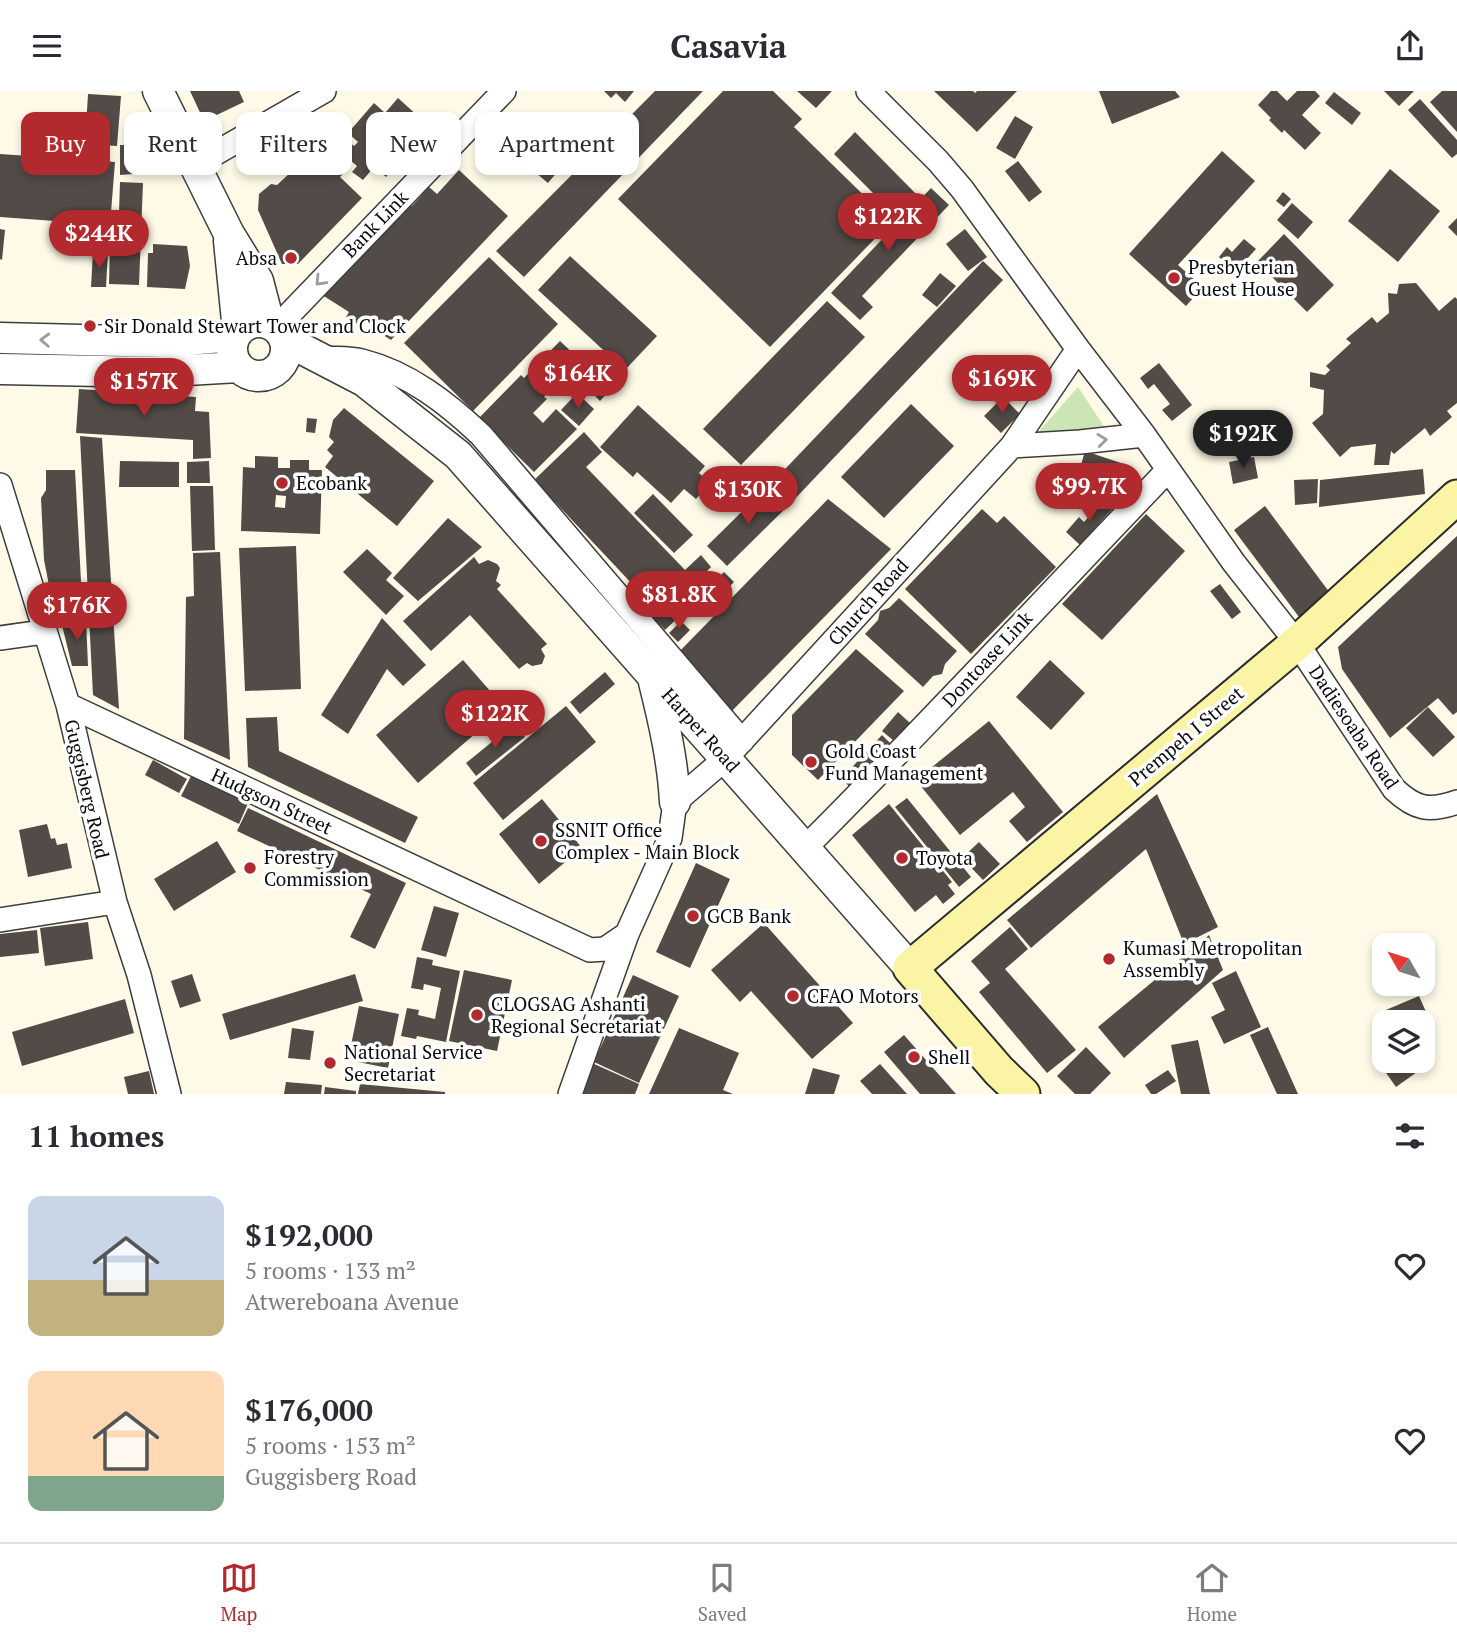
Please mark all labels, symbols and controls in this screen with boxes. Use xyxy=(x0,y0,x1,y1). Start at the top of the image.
text: Casavia xyxy=(670,25,787,67)
icon: menu xyxy=(28,27,66,65)
icon: share xyxy=(1391,27,1429,65)
chip: Buy xyxy=(21,112,110,175)
chip: Rent xyxy=(124,112,222,175)
chip: Filters xyxy=(236,112,352,175)
chip: New xyxy=(366,112,461,175)
chip: Apartment xyxy=(475,112,639,175)
street label: Bank Link xyxy=(336,185,413,263)
pin: $122K xyxy=(839,193,937,253)
text: $122K xyxy=(854,200,922,231)
pin: $244K xyxy=(50,211,148,270)
text: $244K xyxy=(65,217,133,248)
place label: Absa xyxy=(236,245,277,270)
marker: Absa xyxy=(283,250,299,266)
place label: Presbyterian Guest House xyxy=(1188,254,1295,301)
marker: Presbyterian Guest House xyxy=(1166,270,1182,286)
one-way arrow xyxy=(316,273,329,286)
place label: Sir Donald Stewart Tower and Clock xyxy=(104,313,406,338)
marker: Sir Donald Stewart Tower and Clock xyxy=(82,318,98,334)
one-way arrow xyxy=(39,333,50,348)
pin: $164K xyxy=(529,351,627,410)
pin: $169K xyxy=(953,355,1051,415)
text: $164K xyxy=(544,357,612,388)
pin: $157K xyxy=(95,359,193,418)
text: $169K xyxy=(968,362,1036,393)
text: $157K xyxy=(110,365,178,396)
pin: $192K xyxy=(1194,411,1292,470)
text: $192K xyxy=(1209,417,1277,448)
one-way arrow xyxy=(1096,432,1108,447)
pin: $99.7K xyxy=(1032,463,1146,523)
pin: $130K xyxy=(699,467,797,526)
place label: Ecobank xyxy=(296,470,367,495)
text: $99.7K xyxy=(1051,470,1127,501)
text: $130K xyxy=(714,473,782,504)
marker: Ecobank xyxy=(274,475,290,491)
street label: Church Road xyxy=(822,553,914,650)
pin: $81.8K xyxy=(622,571,736,631)
text: $81.8K xyxy=(641,578,717,609)
pin: $176K xyxy=(28,582,126,642)
text: $176K xyxy=(43,589,111,620)
street label: Dontoase Link xyxy=(936,605,1038,712)
street label: Dadiesoaba Road xyxy=(1304,660,1405,794)
street label: Prempeh I Street xyxy=(1123,680,1248,791)
street label: Harper Road xyxy=(657,682,746,778)
pin: $122K xyxy=(446,691,544,750)
text: $122K xyxy=(461,697,529,728)
street label: Guggisberg Road xyxy=(59,717,116,861)
place label: Gold Coast Fund Management xyxy=(825,738,983,785)
marker: Gold Coast Fund Management xyxy=(803,754,819,770)
street label: Hudgson Street xyxy=(208,762,337,839)
place label: SSNIT Office Complex - Main Block xyxy=(555,817,739,864)
marker: SSNIT Office Complex - Main Block xyxy=(533,833,549,849)
place label: Forestry Commission xyxy=(264,844,369,891)
place label: Toyota xyxy=(916,845,973,870)
marker: Toyota xyxy=(894,850,910,866)
marker: Forestry Commission xyxy=(242,860,258,876)
place label: GCB Bank xyxy=(707,903,791,928)
marker: GCB Bank xyxy=(685,908,701,924)
north arrow xyxy=(1372,933,1435,996)
map controls xyxy=(1372,933,1435,1073)
place label: Kumasi Metropolitan Assembly xyxy=(1123,935,1302,982)
marker: Kumasi Metropolitan Assembly xyxy=(1101,951,1117,967)
place label: CFAO Motors xyxy=(807,983,919,1008)
marker: CFAO Motors xyxy=(785,988,801,1004)
place label: CLOGSAG Ashanti Regional Secretariat xyxy=(491,991,662,1038)
marker: CLOGSAG Ashanti Regional Secretariat xyxy=(469,1007,485,1023)
button: layers xyxy=(1372,1010,1435,1073)
place label: National Service Secretariat xyxy=(344,1039,483,1086)
place label: Shell xyxy=(928,1044,970,1069)
marker: Shell xyxy=(906,1049,922,1065)
marker: National Service Secretariat xyxy=(322,1055,338,1071)
text: 11 homes xyxy=(28,1116,164,1156)
icon: filters xyxy=(1391,1117,1429,1155)
text: $192,000 xyxy=(245,1215,373,1255)
icon: home xyxy=(84,1224,168,1308)
icon: heart xyxy=(1391,1247,1429,1285)
text: 5 rooms · 133 m² xyxy=(245,1255,416,1286)
text: Atwereboana Avenue xyxy=(245,1286,459,1317)
text: $176,000 xyxy=(245,1390,373,1430)
icon: home xyxy=(84,1399,168,1483)
icon: heart xyxy=(1391,1422,1429,1460)
text: 5 rooms · 153 m² xyxy=(245,1430,416,1461)
text: Guggisberg Road xyxy=(245,1461,417,1492)
tab: Map xyxy=(220,1559,258,1626)
tab: Saved xyxy=(698,1559,747,1626)
tab: Home xyxy=(1187,1559,1237,1626)

